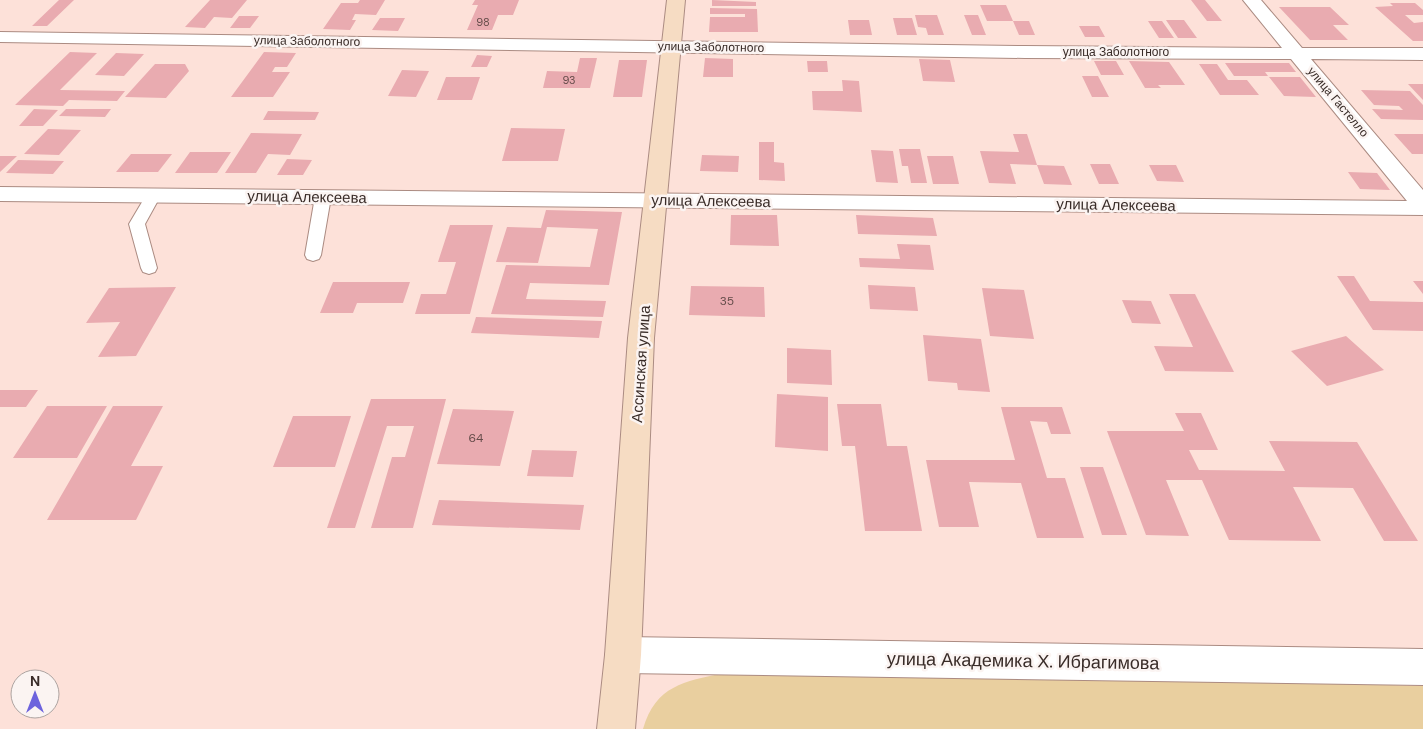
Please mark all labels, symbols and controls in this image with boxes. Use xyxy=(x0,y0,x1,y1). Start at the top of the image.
house number: 98 xyxy=(476,15,490,29)
street label: улица Заболотного xyxy=(254,32,361,50)
street label: улица Заболотного xyxy=(658,38,765,56)
street label: улица Заболотного xyxy=(1063,44,1170,60)
street label: улица Гастелло xyxy=(1304,63,1372,141)
house number: 93 xyxy=(562,73,576,87)
street label: улица Алексеева xyxy=(247,186,368,208)
street label: улица Алексеева xyxy=(651,190,772,212)
street label: улица Алексеева xyxy=(1056,194,1177,216)
house number: 35 xyxy=(720,293,734,309)
street label: Ассинская улица xyxy=(627,304,655,423)
house number: 64 xyxy=(469,430,483,446)
street label: улица Академика Х. Ибрагимова xyxy=(887,647,1160,675)
north arrow xyxy=(10,669,60,719)
text: N xyxy=(30,672,40,690)

